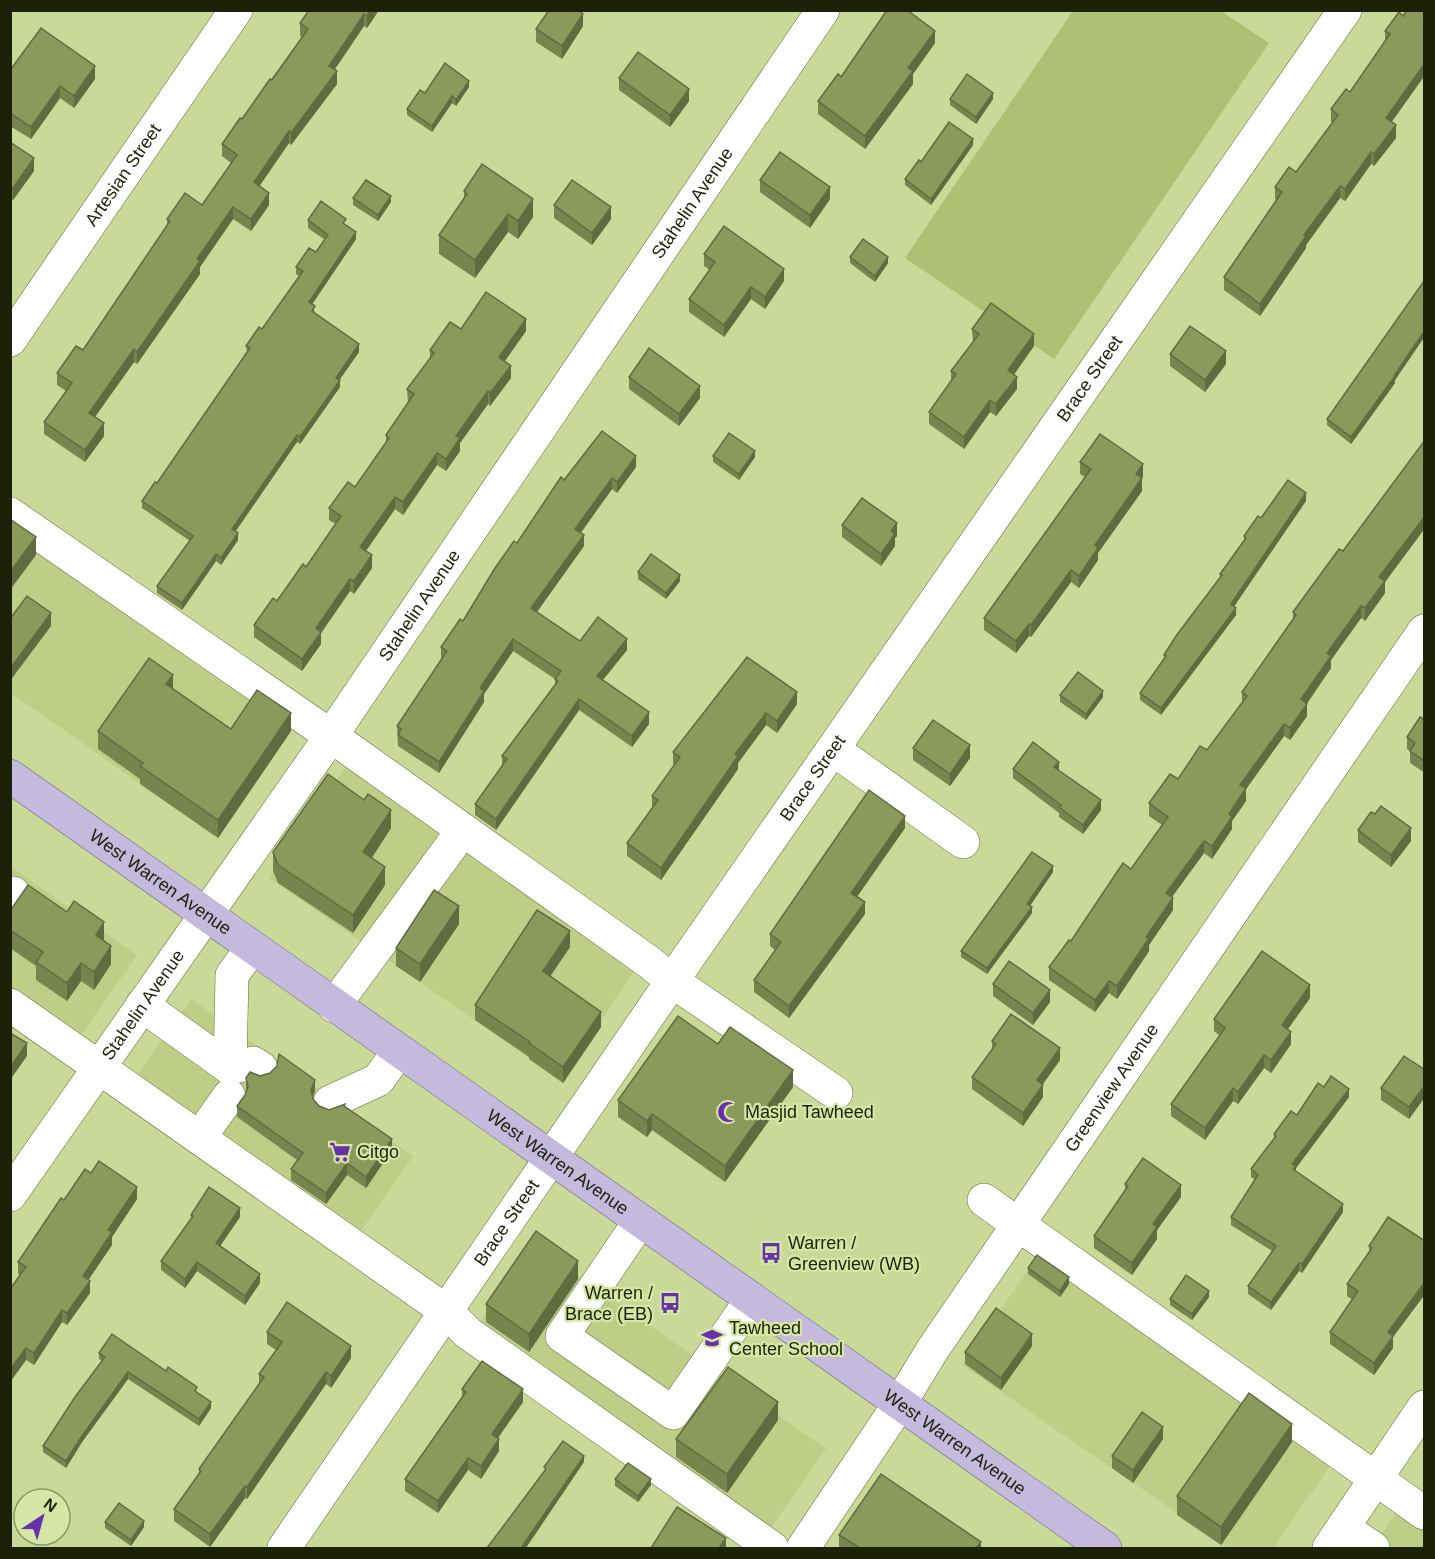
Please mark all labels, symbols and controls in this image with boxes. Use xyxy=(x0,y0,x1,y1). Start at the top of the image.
street label: Artesian Street xyxy=(81,120,165,230)
street label: Stahelin Avenue xyxy=(648,144,737,262)
street label: Brace Street xyxy=(1053,332,1126,425)
street label: Stahelin Avenue xyxy=(375,546,464,665)
street label: Brace Street xyxy=(776,731,849,825)
street label: West Warren Avenue xyxy=(86,825,235,939)
street label: Stahelin Avenue xyxy=(98,946,188,1064)
street label: Greenview Avenue xyxy=(1061,1020,1162,1156)
mosque icon: Masjid Tawheed xyxy=(716,1100,740,1124)
place label: Masjid Tawheed xyxy=(745,1102,874,1122)
street label: West Warren Avenue xyxy=(483,1105,632,1219)
supermarket icon: Citgo xyxy=(328,1140,352,1164)
place label: Citgo xyxy=(357,1142,399,1162)
street label: Brace Street xyxy=(470,1176,543,1270)
place label: Warren / Greenview (WB) xyxy=(788,1233,920,1274)
bus stop icon: Warren / Greenview (WB) xyxy=(759,1241,783,1265)
place label: Warren / Brace (EB) xyxy=(565,1283,653,1324)
bus stop icon: Warren / Brace (EB) xyxy=(658,1291,682,1315)
place label: Tawheed Center School xyxy=(729,1318,843,1359)
school or university icon: Tawheed Center School xyxy=(700,1326,724,1350)
street label: West Warren Avenue xyxy=(880,1385,1030,1499)
north arrow xyxy=(12,1487,72,1547)
text: N xyxy=(41,1495,60,1516)

